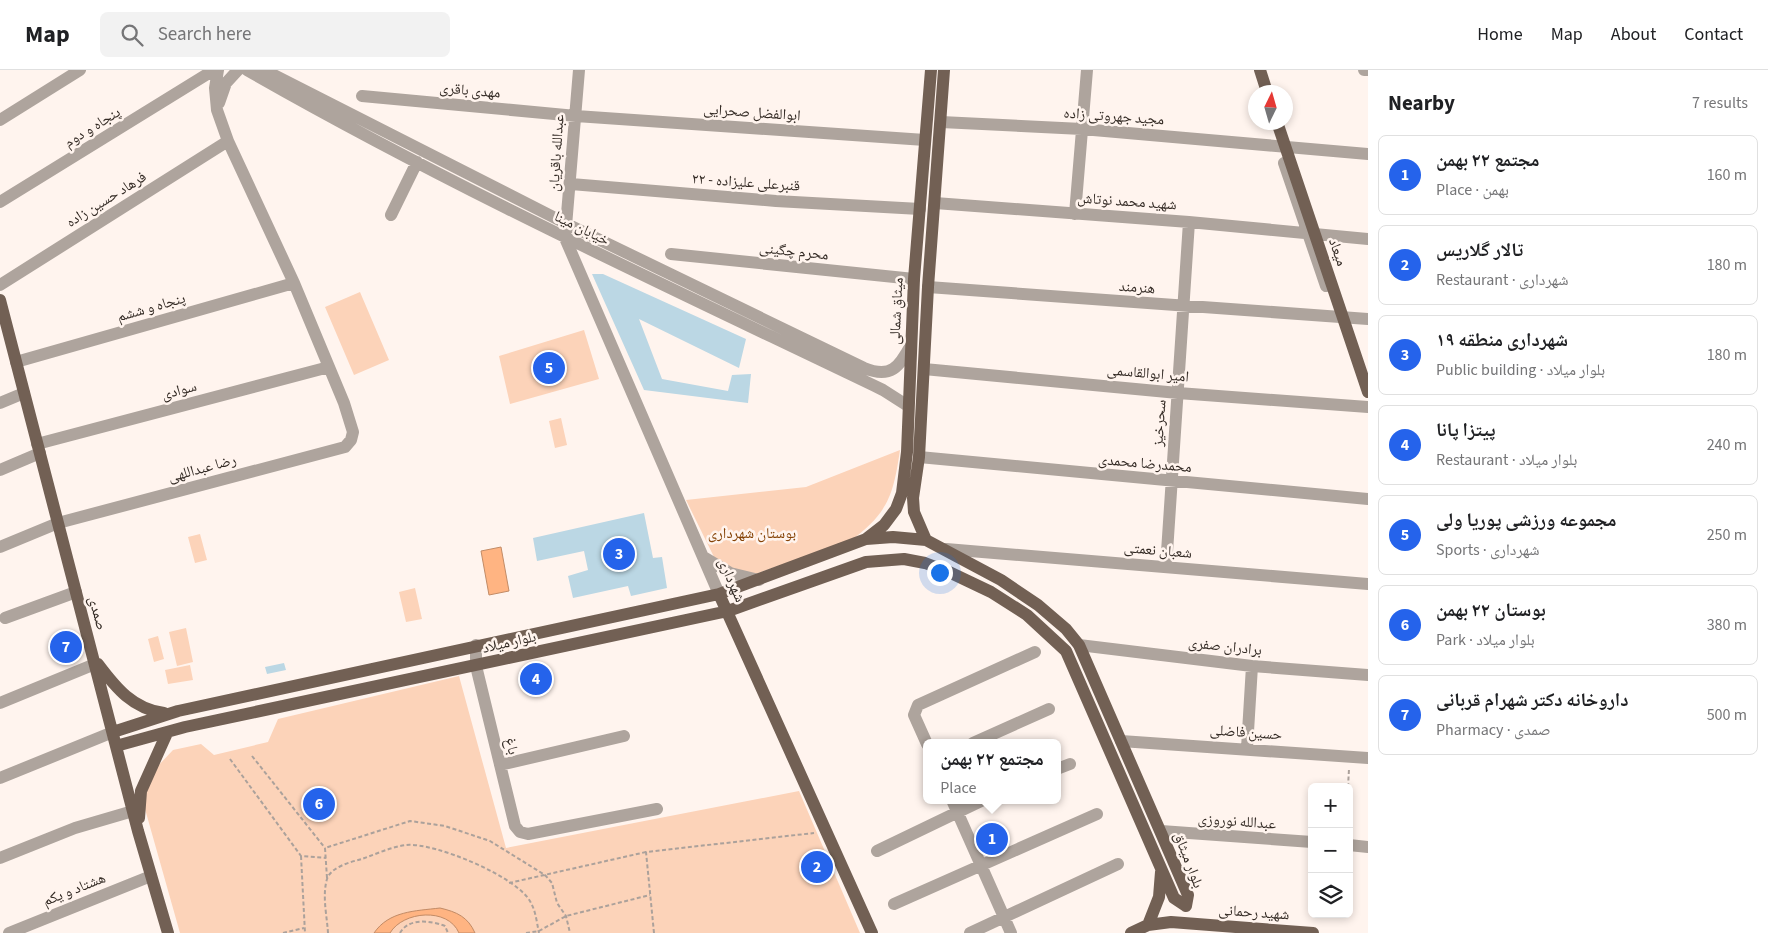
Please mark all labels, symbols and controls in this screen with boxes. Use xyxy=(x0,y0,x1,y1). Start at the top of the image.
search box xyxy=(100,12,450,57)
text: Map xyxy=(25,17,70,52)
icon: search xyxy=(118,21,146,49)
text: Search here xyxy=(158,21,251,48)
text: Home xyxy=(1477,22,1523,47)
text: Map xyxy=(1551,22,1583,47)
text: About xyxy=(1611,22,1656,47)
text: Contact xyxy=(1684,22,1743,47)
street label: مهدی باقری xyxy=(438,77,502,104)
north arrow xyxy=(1248,85,1293,130)
text: Nearby xyxy=(1388,88,1455,118)
text: 7 results xyxy=(1692,92,1748,114)
street label: ابوالفضل صحرایی xyxy=(703,99,801,126)
street label: پنجاه و دوم xyxy=(60,102,125,153)
street label: مجید جهروتی زاده xyxy=(1063,103,1165,131)
street label: عبدالله باقریان xyxy=(543,113,570,192)
text: مجتمع ۲۲ بهمن xyxy=(1436,147,1539,174)
text: 1 xyxy=(1401,164,1409,186)
text: 160 m xyxy=(1707,164,1747,186)
street label: فرهاد حسین زاده xyxy=(62,166,151,233)
street label: قنبرعلی علیزاده - ۲۲ xyxy=(691,168,801,197)
text: Place · بهمن xyxy=(1436,179,1509,201)
street label: شهید محمد نوتاش xyxy=(1077,188,1177,215)
street label: خیابان مینا xyxy=(551,206,613,251)
street label: میعاد xyxy=(1323,235,1352,269)
street label: محرم چگینی xyxy=(758,237,830,266)
text: تالار گلاریس xyxy=(1436,237,1523,264)
text: 2 xyxy=(1401,254,1409,276)
text: 180 m xyxy=(1707,254,1747,276)
text: Restaurant · شهرداری xyxy=(1436,269,1568,291)
street label: هنرمند xyxy=(1118,276,1156,299)
street label: میثاق شمالی xyxy=(884,277,909,345)
street label: پنجاه و ششم xyxy=(115,288,188,327)
text: شهرداری منطقه ۱۹ xyxy=(1436,327,1568,354)
text: 3 xyxy=(1401,344,1409,366)
text: 180 m xyxy=(1707,344,1747,366)
pin: 5 xyxy=(533,349,565,387)
street label: امیر ابوالقاسمی xyxy=(1106,359,1190,388)
text: Public building · بلوار میلاد xyxy=(1436,359,1605,381)
street label: سوادی xyxy=(159,376,199,405)
street label: سحرخیز xyxy=(1147,399,1172,448)
text: پیتزا پانا xyxy=(1436,417,1496,444)
text: 4 xyxy=(1401,434,1409,456)
text: 240 m xyxy=(1707,434,1747,456)
street label: رضا عبداللهی xyxy=(166,449,239,488)
street label: محمدرضا محمدی xyxy=(1097,449,1193,478)
text: Restaurant · بلوار میلاد xyxy=(1436,449,1577,471)
text: مجموعه ورزشی پوریا ولی xyxy=(1436,507,1616,534)
park label: بوستان شهرداری xyxy=(708,523,796,544)
text: 5 xyxy=(1401,524,1409,546)
text: 250 m xyxy=(1707,524,1747,546)
pin: 3 xyxy=(603,535,635,573)
street label: شعبان نعمتی xyxy=(1123,537,1193,564)
text: Sports · شهرداری xyxy=(1436,539,1540,561)
street label: شهرداری xyxy=(712,555,751,606)
your location xyxy=(927,560,953,586)
street label: صمدی xyxy=(83,594,112,632)
text: بوستان ۲۲ بهمن xyxy=(1436,597,1546,624)
text: 6 xyxy=(1401,614,1409,636)
text: 380 m xyxy=(1707,614,1747,636)
street label: بلوار میلاد xyxy=(480,626,538,659)
pin: 7 xyxy=(50,628,82,666)
text: Park · بلوار میلاد xyxy=(1436,629,1535,651)
street label: برادران صفری xyxy=(1187,632,1263,661)
pin: 4 xyxy=(520,660,552,698)
text: داروخانه دکتر شهرام قربانی xyxy=(1436,687,1629,714)
text: 7 xyxy=(1401,704,1409,726)
text: 500 m xyxy=(1707,704,1747,726)
street label: حسین فاضلی xyxy=(1209,719,1283,746)
text: Pharmacy · صمدی xyxy=(1436,719,1551,741)
street label: باغ xyxy=(499,735,524,757)
popup xyxy=(923,739,1061,804)
text: مجتمع ۲۲ بهمن xyxy=(940,746,1044,773)
text: Place xyxy=(940,777,976,799)
map controls xyxy=(1308,783,1353,918)
button: + xyxy=(1308,783,1353,828)
pin: 6 xyxy=(303,785,335,823)
street label: عبدالله نوروزی xyxy=(1197,808,1277,835)
pin: 1 xyxy=(976,820,1008,858)
button: − xyxy=(1308,828,1353,873)
street label: بلوار میثاق xyxy=(1168,829,1209,891)
pin: 2 xyxy=(801,848,833,886)
street label: هشتاد و یکم xyxy=(40,867,109,912)
button: layers xyxy=(1308,873,1353,918)
street label: شهید رحمانی xyxy=(1218,900,1290,925)

